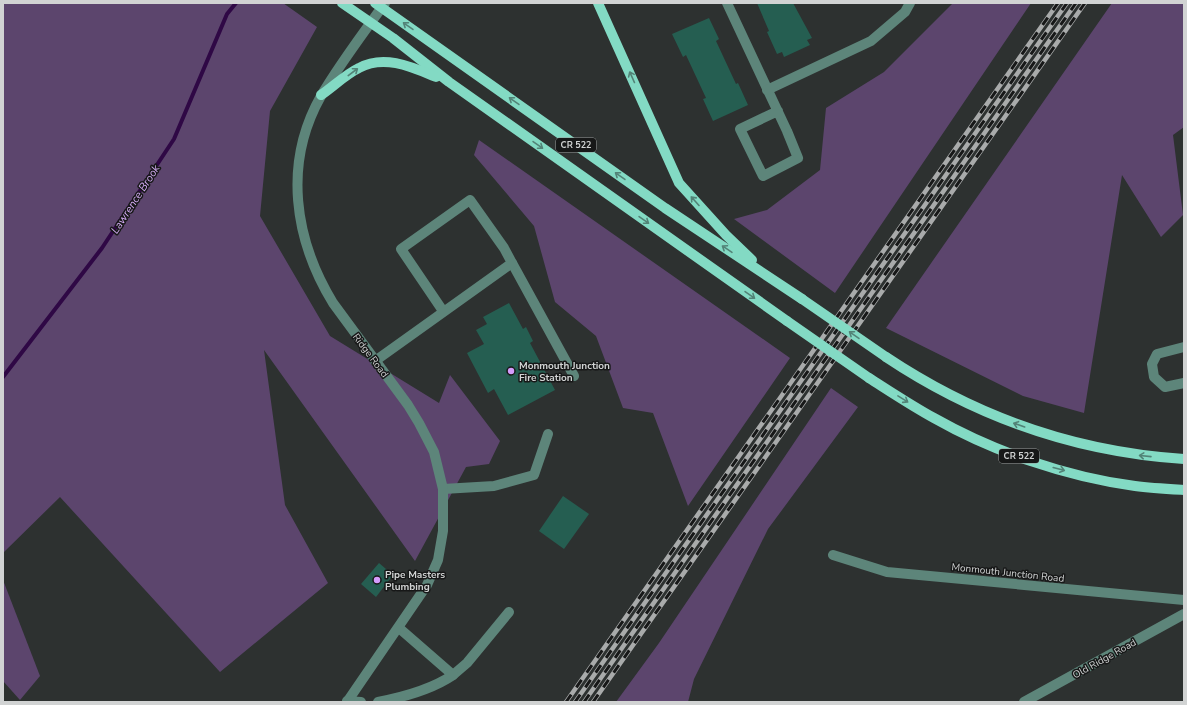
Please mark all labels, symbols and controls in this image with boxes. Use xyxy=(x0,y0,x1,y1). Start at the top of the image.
one-way arrow xyxy=(402,22,413,30)
one-way arrow xyxy=(347,68,358,76)
one-way arrow xyxy=(628,72,635,84)
one-way arrow xyxy=(509,97,520,105)
road number: CR 522 xyxy=(556,138,596,152)
one-way arrow xyxy=(532,141,543,149)
water label: Lawrence Brook xyxy=(107,161,164,237)
one-way arrow xyxy=(615,172,626,180)
one-way arrow xyxy=(690,196,700,206)
one-way arrow xyxy=(638,216,649,224)
one-way arrow xyxy=(722,245,733,253)
one-way arrow xyxy=(744,291,755,299)
street label: Ridge Road xyxy=(349,331,391,381)
one-way arrow xyxy=(848,331,859,339)
place label: Monmouth Junction Fire Station xyxy=(519,359,610,385)
marker: Monmouth Junction Fire Station xyxy=(506,366,516,376)
one-way arrow xyxy=(897,395,908,403)
one-way arrow xyxy=(1013,421,1026,428)
road number: CR 522 xyxy=(999,449,1039,463)
one-way arrow xyxy=(1139,453,1152,460)
one-way arrow xyxy=(1052,466,1065,473)
street label: Monmouth Junction Road xyxy=(951,560,1065,586)
place label: Pipe Masters Plumbing xyxy=(385,568,445,594)
marker: Pipe Masters Plumbing xyxy=(372,575,382,585)
street label: Old Ridge Road xyxy=(1070,636,1139,682)

